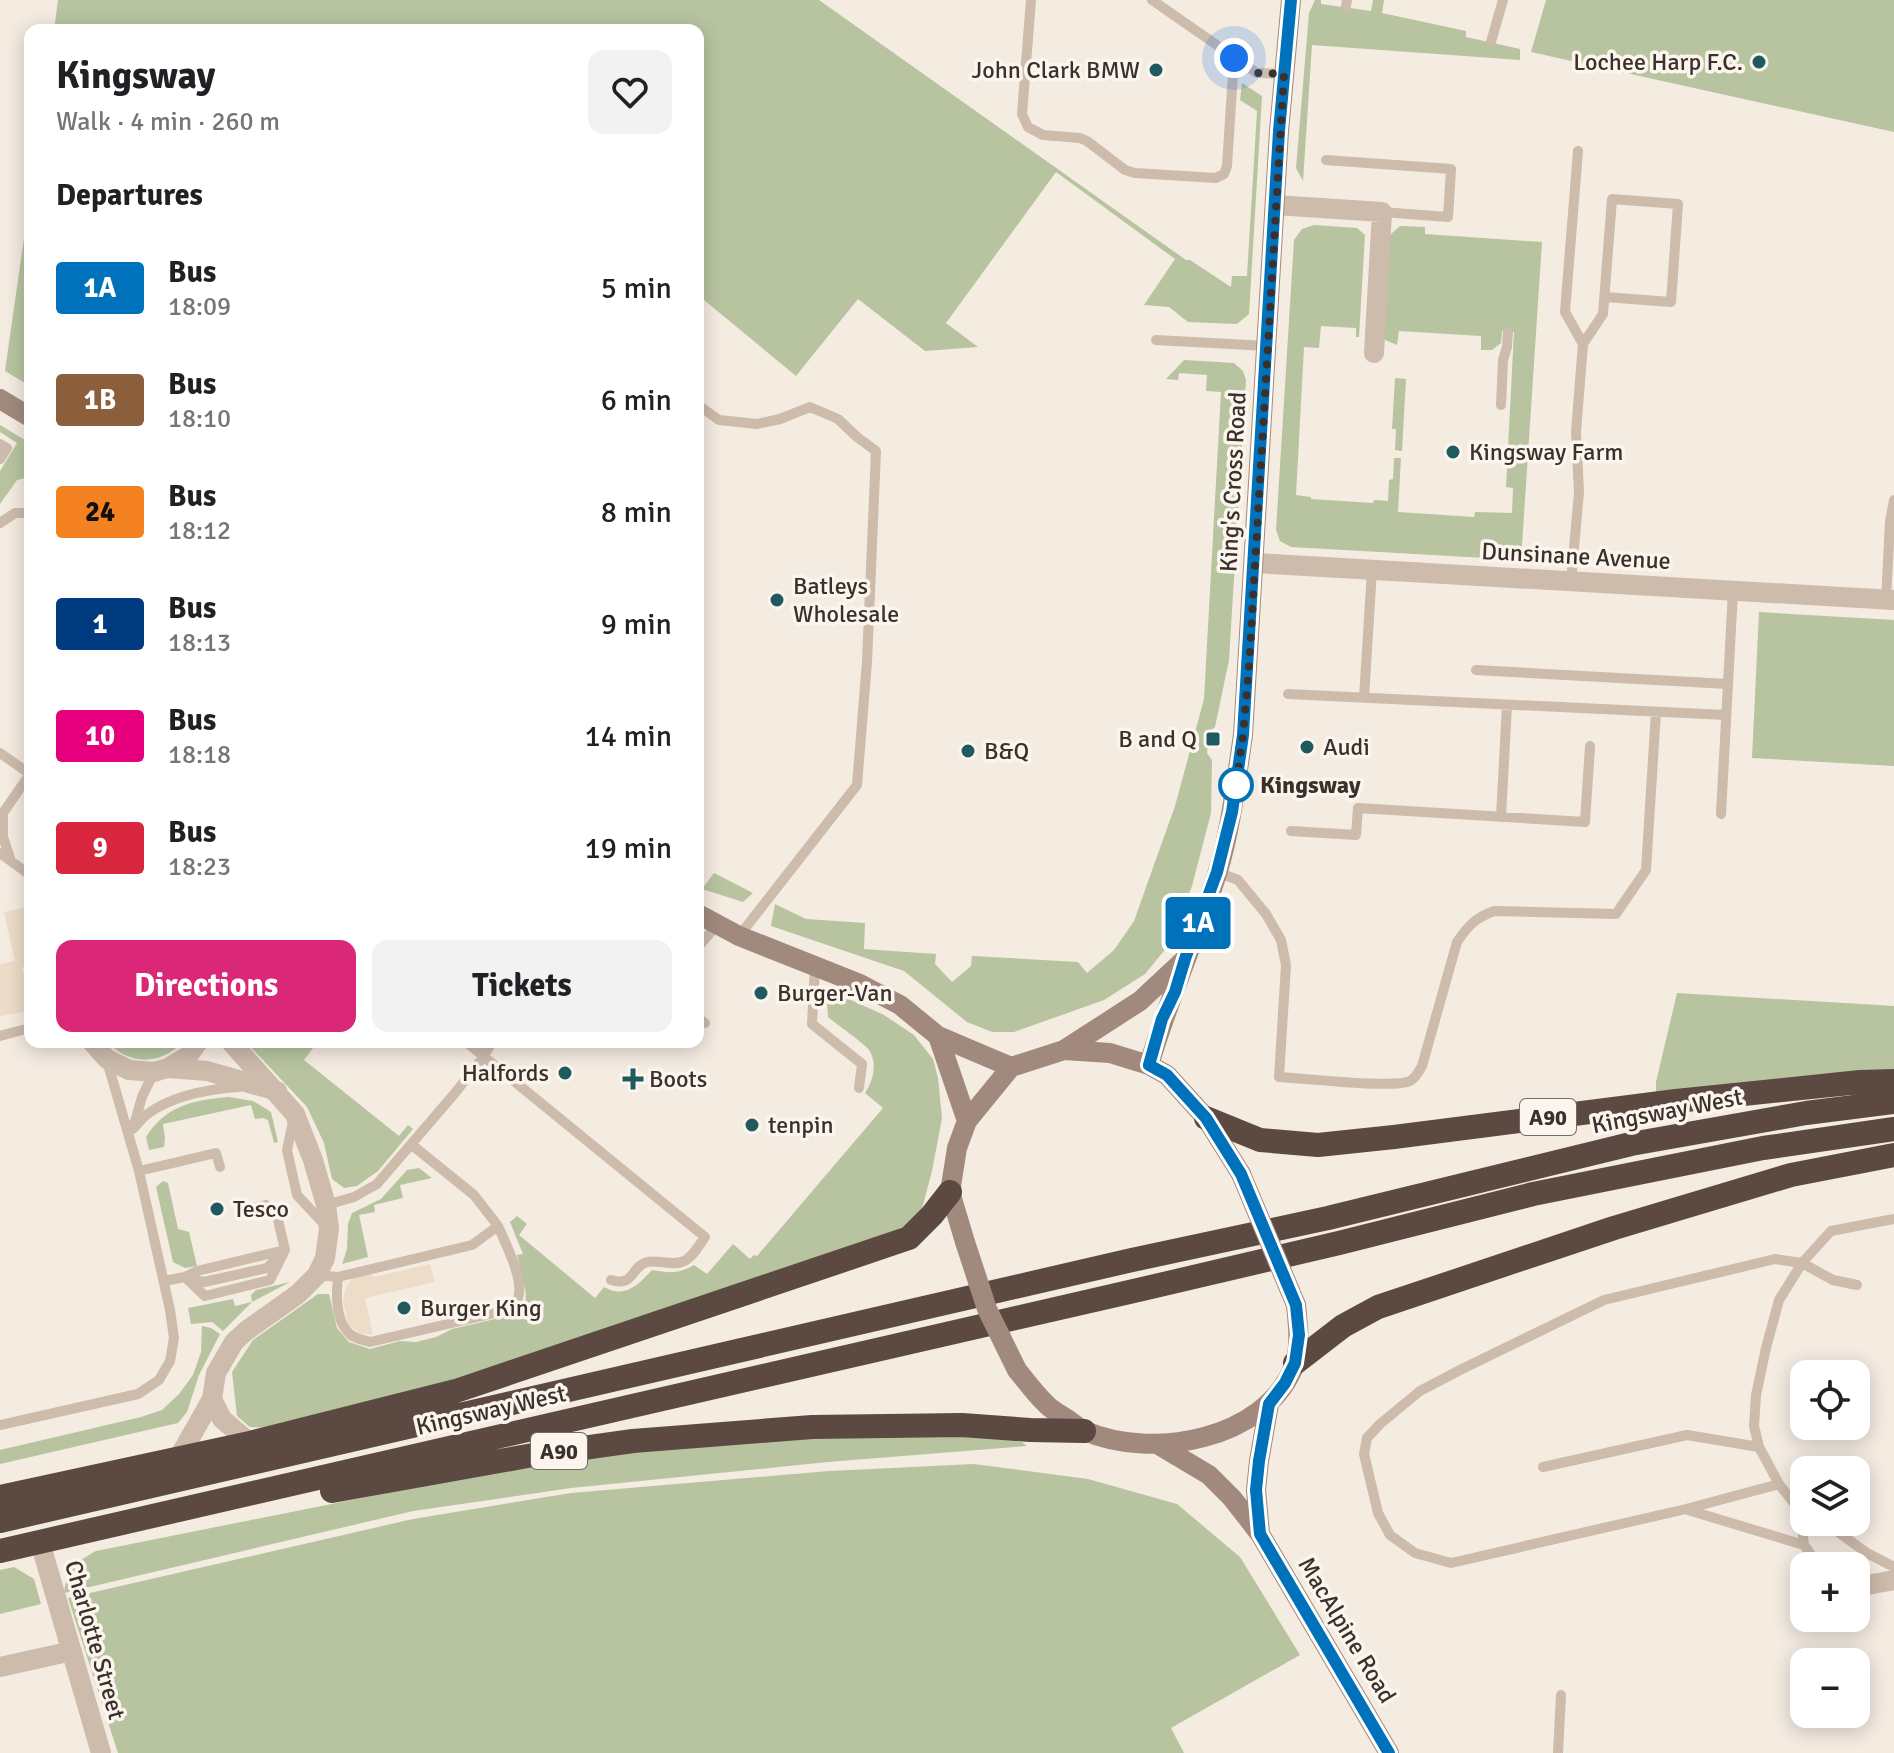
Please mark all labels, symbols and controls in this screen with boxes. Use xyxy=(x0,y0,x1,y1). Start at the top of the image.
your location xyxy=(1214,38,1254,78)
place label: Lochee Harp F.C. xyxy=(1573,47,1743,77)
button: heart xyxy=(588,50,672,134)
text: Kingsway xyxy=(56,52,215,99)
marker: Lochee Harp F.C. xyxy=(1750,53,1768,71)
place label: John Clark BMW xyxy=(971,55,1140,85)
marker: John Clark BMW xyxy=(1147,61,1165,79)
text: Walk · 4 min · 260 m xyxy=(56,106,280,138)
text: Departures xyxy=(56,177,203,214)
text: Bus xyxy=(168,254,216,291)
text: 5 min xyxy=(601,270,672,307)
text: 1A xyxy=(84,271,116,305)
text: 18:09 xyxy=(168,291,231,323)
text: Bus xyxy=(168,366,216,403)
text: 6 min xyxy=(601,382,672,419)
text: 1B xyxy=(84,383,116,417)
street label: King's Cross Road xyxy=(1213,391,1253,573)
text: 18:10 xyxy=(168,403,231,435)
place label: Kingsway Farm xyxy=(1469,437,1623,467)
marker: Kingsway Farm xyxy=(1444,443,1462,461)
text: Bus xyxy=(168,478,216,515)
text: 8 min xyxy=(601,494,672,531)
text: 24 xyxy=(85,495,115,529)
text: 18:12 xyxy=(168,515,231,547)
street label: Dunsinane Avenue xyxy=(1481,536,1671,576)
place label: Batleys Wholesale xyxy=(793,571,899,629)
text: Bus xyxy=(168,590,216,627)
marker: Batleys Wholesale xyxy=(768,591,786,609)
text: 9 min xyxy=(601,606,672,643)
text: 1 xyxy=(92,607,108,641)
text: 18:13 xyxy=(168,627,231,659)
text: Bus xyxy=(168,702,216,739)
text: 14 min xyxy=(585,718,672,755)
text: 10 xyxy=(85,719,115,753)
place label: B and Q xyxy=(1118,724,1197,754)
marker: B and Q xyxy=(1204,730,1222,748)
place label: Audi xyxy=(1323,732,1370,762)
place label: B&Q xyxy=(984,736,1029,766)
marker: Audi xyxy=(1298,738,1316,756)
text: 18:18 xyxy=(168,739,231,771)
marker: B&Q xyxy=(959,742,977,760)
marker: Kingsway xyxy=(1219,768,1253,802)
place label: Kingsway xyxy=(1260,770,1361,800)
text: Bus xyxy=(168,814,216,851)
text: 19 min xyxy=(585,830,672,867)
text: 9 xyxy=(92,831,108,865)
text: 18:23 xyxy=(168,851,231,883)
line badge: 1A xyxy=(1162,897,1234,949)
text: 1A xyxy=(1182,906,1214,940)
button: Directions xyxy=(56,940,356,1032)
button: Tickets xyxy=(372,940,672,1032)
place label: Burger-Van xyxy=(777,978,892,1008)
marker: Burger-Van xyxy=(752,984,770,1002)
place label: Halfords xyxy=(462,1058,549,1088)
marker: Halfords xyxy=(556,1064,574,1082)
place label: Boots xyxy=(649,1064,707,1094)
marker: Boots xyxy=(624,1070,642,1088)
street label: Kingsway West xyxy=(1589,1082,1745,1140)
road number: A90 xyxy=(1520,1099,1576,1135)
place label: tenpin xyxy=(768,1110,834,1140)
marker: tenpin xyxy=(743,1116,761,1134)
place label: Tesco xyxy=(233,1194,289,1224)
marker: Tesco xyxy=(208,1200,226,1218)
place label: Burger King xyxy=(420,1293,542,1323)
marker: Burger King xyxy=(395,1299,413,1317)
map controls xyxy=(1790,1360,1870,1728)
button: locate xyxy=(1790,1360,1870,1440)
street label: Kingsway West xyxy=(413,1378,569,1442)
road number: A90 xyxy=(531,1433,587,1469)
button: layers xyxy=(1790,1456,1870,1536)
street label: MacAlpine Road xyxy=(1292,1551,1402,1709)
button: + xyxy=(1790,1552,1870,1632)
street label: Charlotte Street xyxy=(58,1557,132,1723)
button: − xyxy=(1790,1648,1870,1728)

